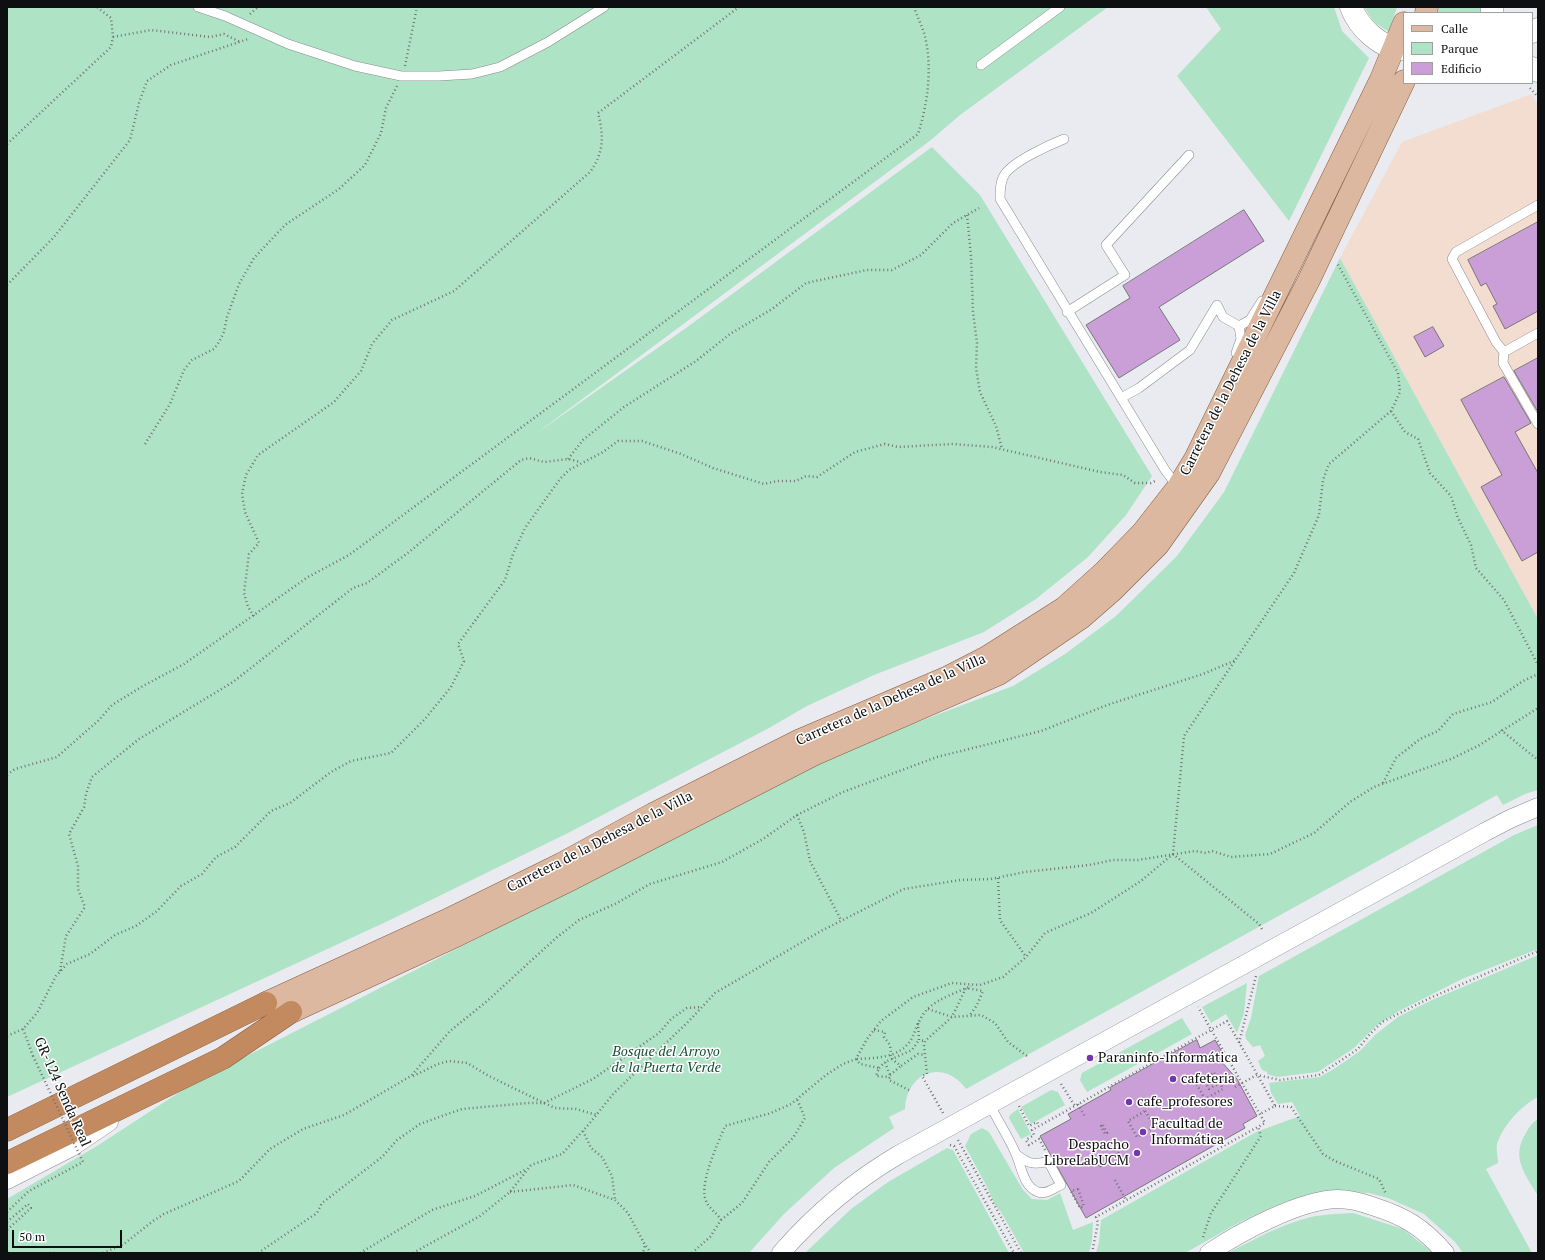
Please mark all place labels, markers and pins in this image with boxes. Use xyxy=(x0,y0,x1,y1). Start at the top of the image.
place label: Paraninfo-Informática xyxy=(1098,1050,1238,1066)
marker: Paraninfo-Informática xyxy=(1085,1053,1095,1063)
place label: cafeteria xyxy=(1181,1071,1235,1087)
marker: cafeteria xyxy=(1168,1074,1178,1084)
place label: cafe_profesores xyxy=(1137,1094,1233,1110)
marker: cafe_profesores xyxy=(1124,1097,1134,1107)
place label: Facultad de Informática xyxy=(1151,1116,1224,1148)
marker: Facultad de Informática xyxy=(1138,1127,1148,1137)
place label: Despacho LibreLabUCM xyxy=(1044,1137,1129,1170)
marker: Despacho LibreLabUCM xyxy=(1132,1148,1142,1158)

